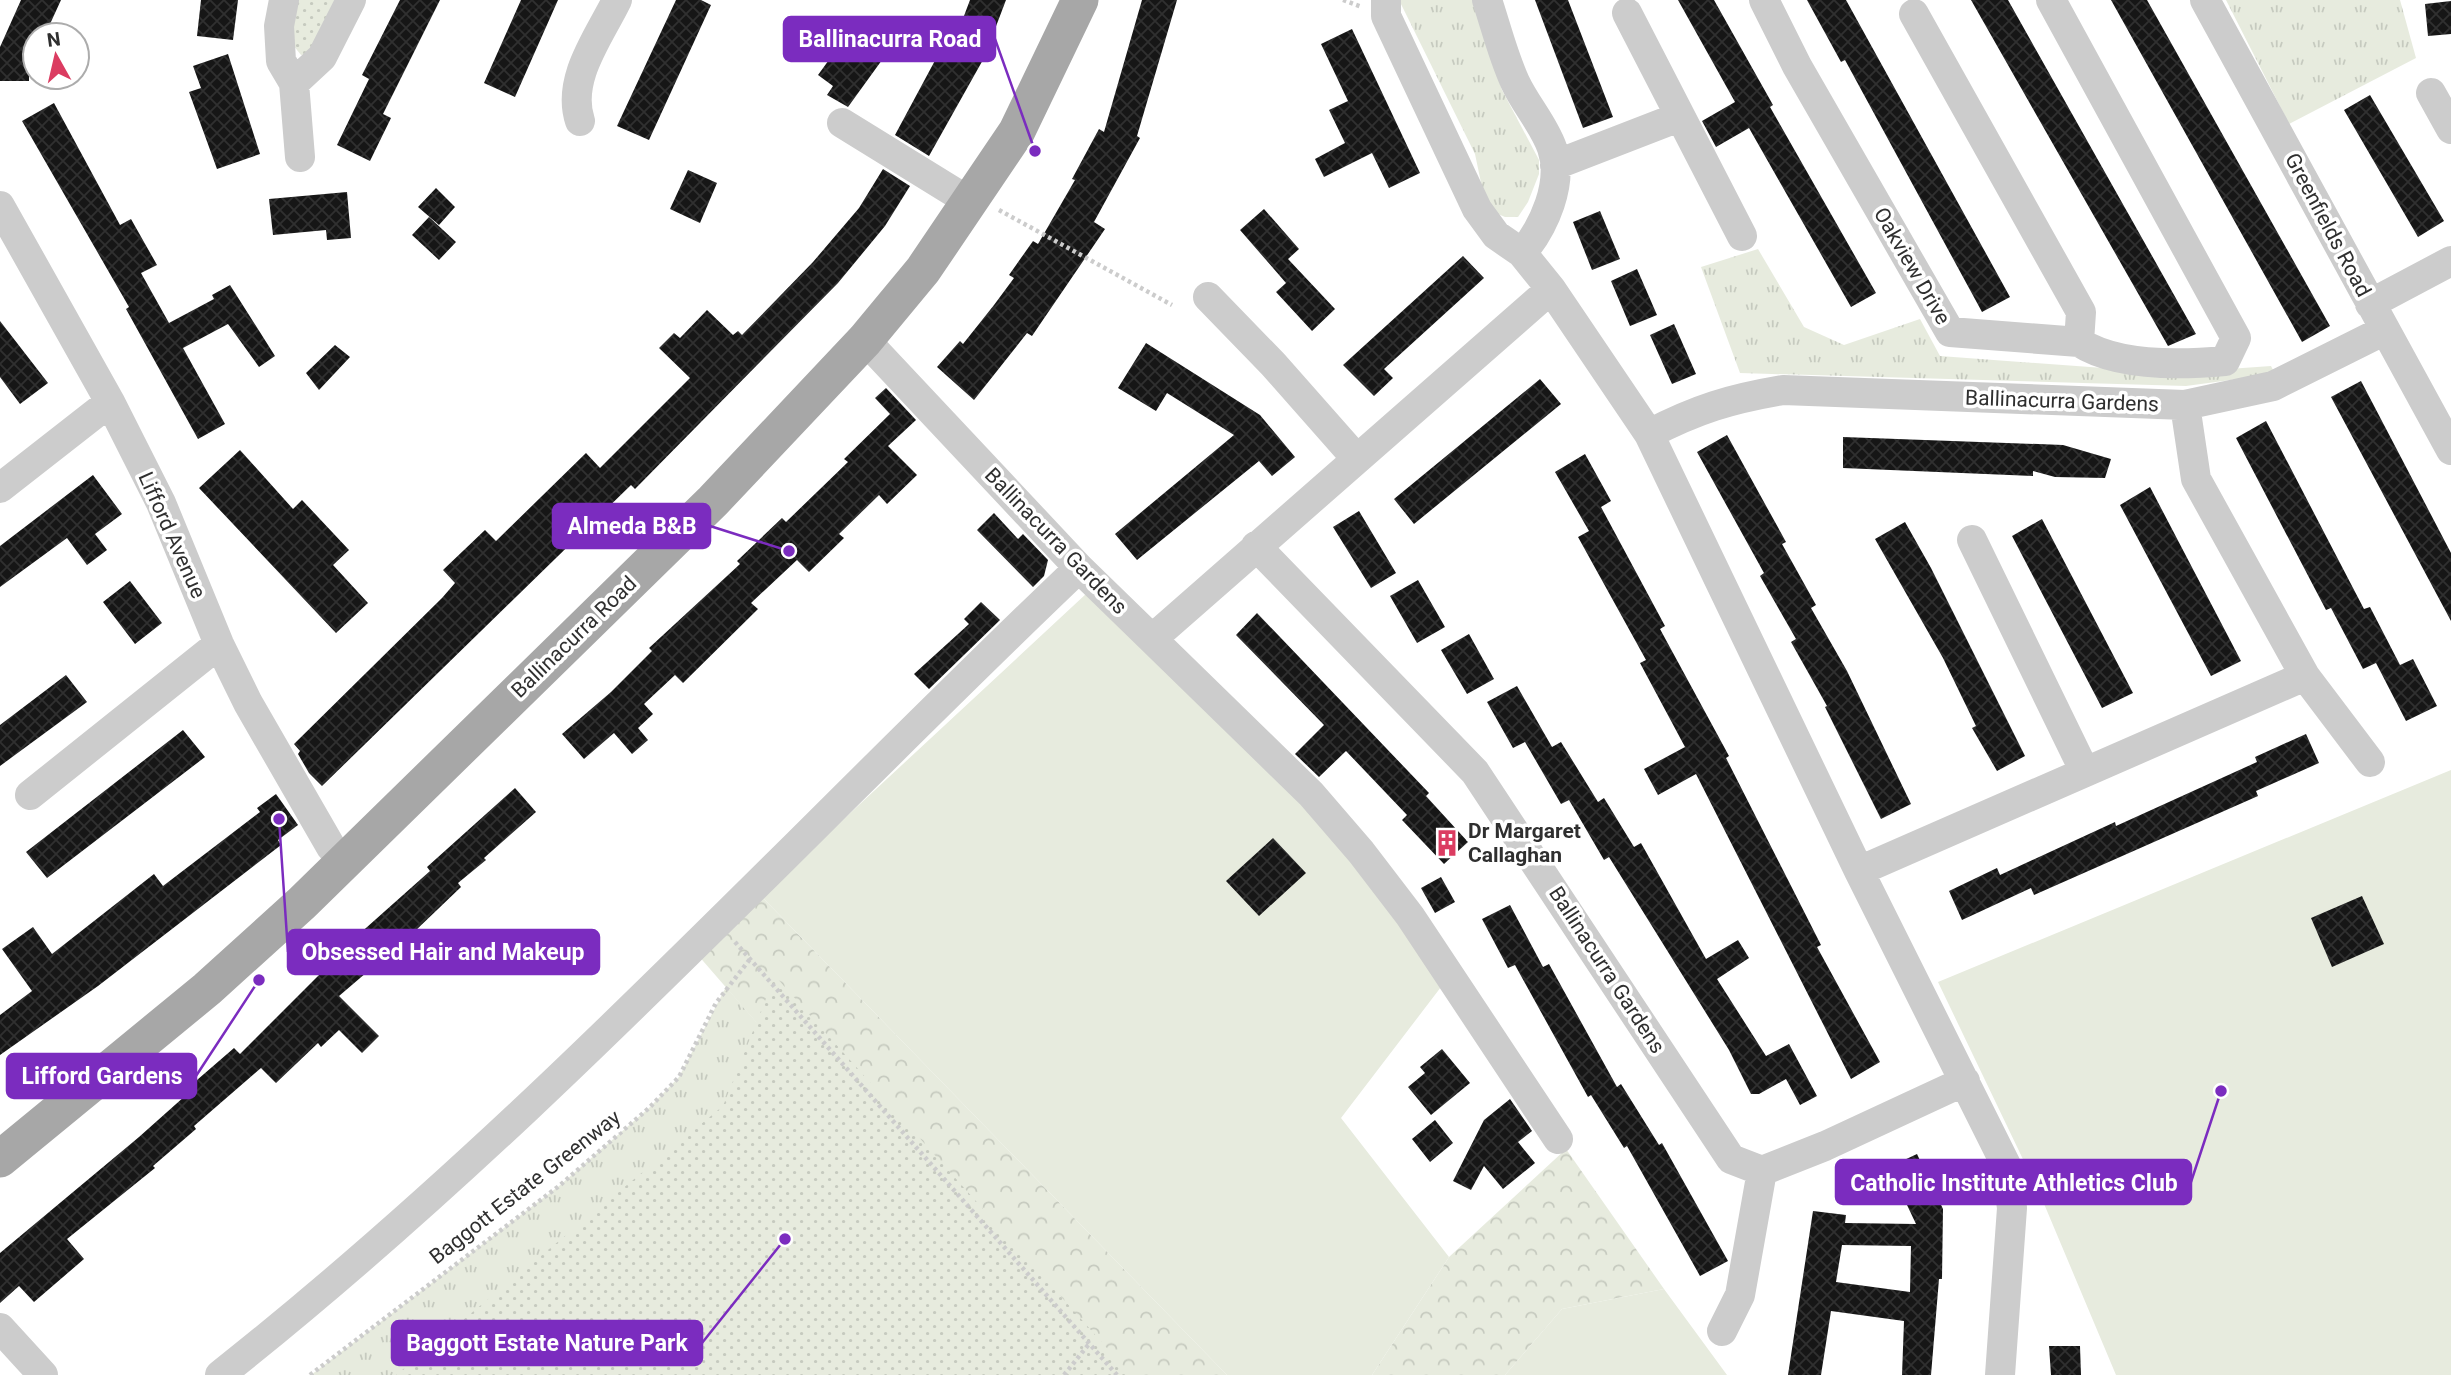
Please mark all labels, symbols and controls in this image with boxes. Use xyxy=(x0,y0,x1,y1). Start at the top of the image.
callout: Ballinacurra Road xyxy=(784,17,995,61)
north arrow xyxy=(21,21,91,91)
text: Ballinacurra Road xyxy=(799,26,981,53)
text: N xyxy=(45,27,62,52)
street label: Greenfields Road xyxy=(2280,149,2376,301)
street label: Oakview Drive xyxy=(1869,203,1955,329)
street label: Ballinacurra Gardens xyxy=(1965,386,2159,416)
street label: Ballinacurra Gardens xyxy=(980,463,1132,619)
street label: Lifford Avenue xyxy=(133,468,211,602)
callout: Almeda B&B xyxy=(553,504,710,548)
text: Almeda B&B xyxy=(567,513,697,540)
street label: Ballinacurra Road xyxy=(507,571,641,703)
place label: Dr Margaret Callaghan xyxy=(1468,819,1581,867)
building icon: Dr Margaret Callaghan xyxy=(1432,828,1462,858)
street label: Ballinacurra Gardens xyxy=(1544,882,1670,1058)
callout: Obsessed Hair and Makeup xyxy=(288,930,599,974)
text: Obsessed Hair and Makeup xyxy=(301,939,585,966)
callout: Lifford Gardens xyxy=(7,1054,196,1098)
text: Lifford Gardens xyxy=(21,1063,183,1090)
street label: Baggott Estate Greenway xyxy=(425,1105,625,1269)
callout: Catholic Institute Athletics Club xyxy=(1836,1160,2191,1204)
text: Catholic Institute Athletics Club xyxy=(1850,1170,2178,1197)
callout: Baggott Estate Nature Park xyxy=(392,1321,702,1365)
text: Baggott Estate Nature Park xyxy=(406,1330,688,1357)

